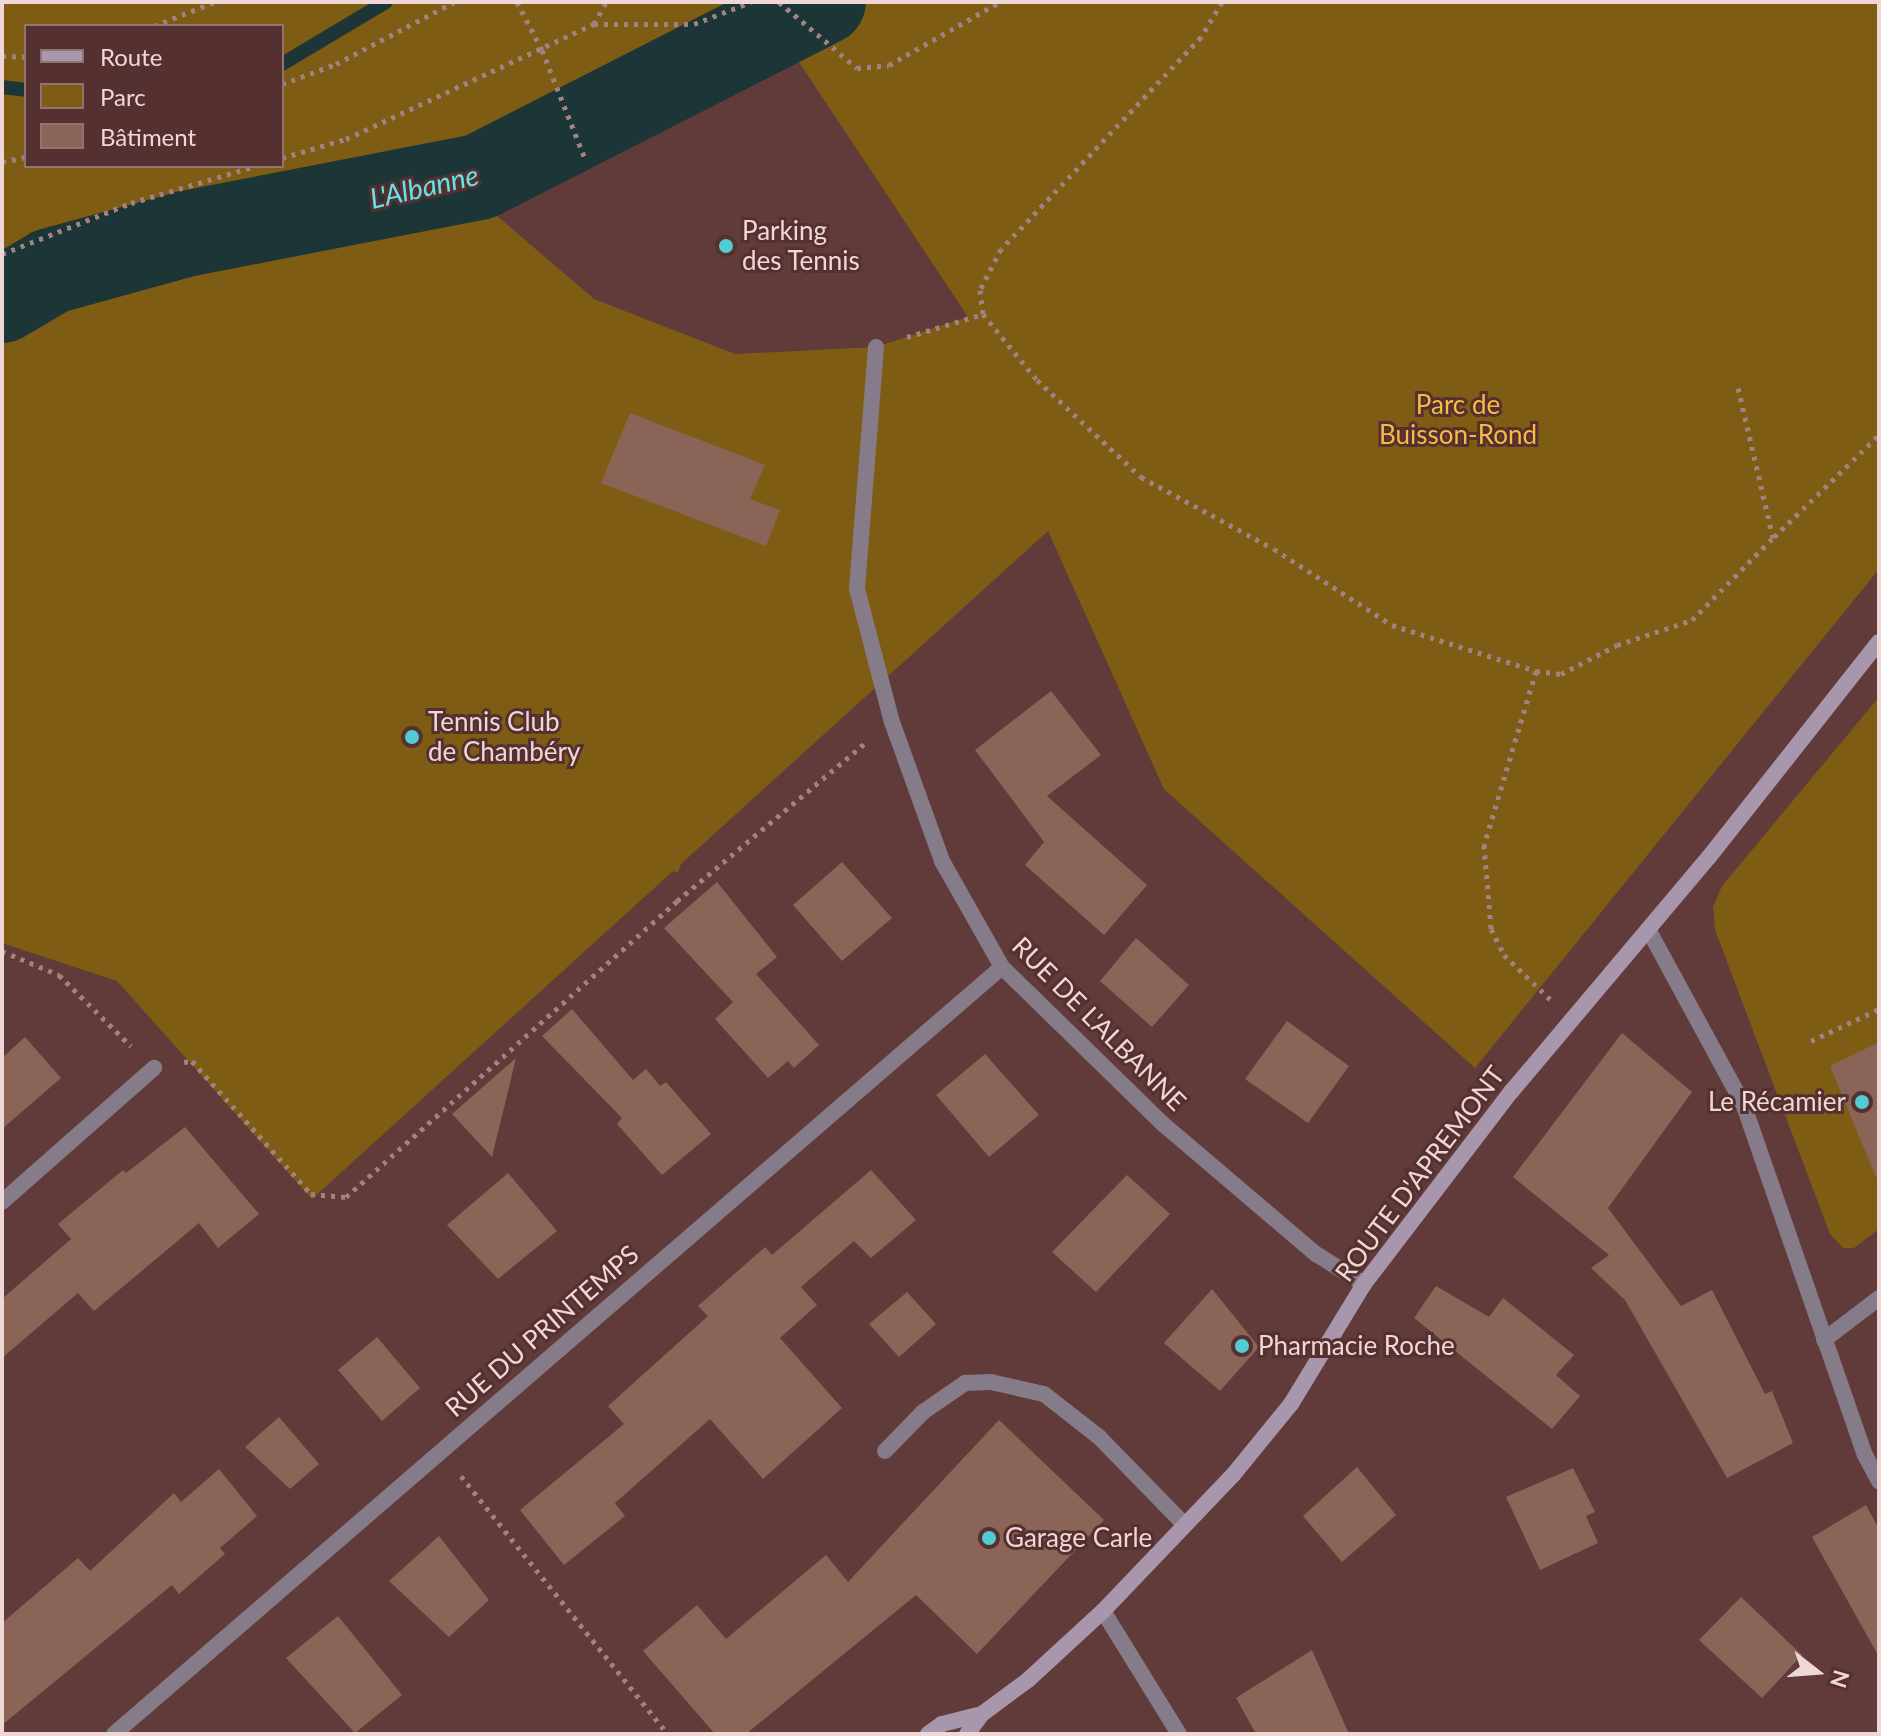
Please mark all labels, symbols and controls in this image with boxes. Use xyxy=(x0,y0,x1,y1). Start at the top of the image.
legend xyxy=(24,24,284,168)
text: Route xyxy=(100,42,162,71)
text: Parc xyxy=(100,82,146,111)
text: Bâtiment xyxy=(100,122,196,151)
water label: L'Albanne xyxy=(366,157,482,215)
place label: Parking des Tennis xyxy=(742,215,861,276)
marker: Parking des Tennis xyxy=(717,237,735,255)
park label: Parc de Buisson-Rond xyxy=(1379,389,1537,450)
place label: Tennis Club de Chambéry xyxy=(428,706,580,768)
marker: Tennis Club de Chambéry xyxy=(403,728,421,746)
street label: RUE DE L'ALBANNE xyxy=(1006,931,1192,1117)
street label: ROUTE D'APREMONT xyxy=(1329,1060,1511,1288)
place label: Le Récamier xyxy=(1708,1086,1846,1118)
marker: Le Récamier xyxy=(1853,1093,1871,1111)
street label: RUE DU PRINTEMPS xyxy=(439,1239,645,1423)
place label: Pharmacie Roche xyxy=(1258,1330,1455,1362)
marker: Pharmacie Roche xyxy=(1233,1337,1251,1355)
place label: Garage Carle xyxy=(1005,1522,1152,1554)
marker: Garage Carle xyxy=(980,1529,998,1547)
north arrow xyxy=(1777,1632,1857,1712)
text: N xyxy=(1825,1667,1856,1691)

